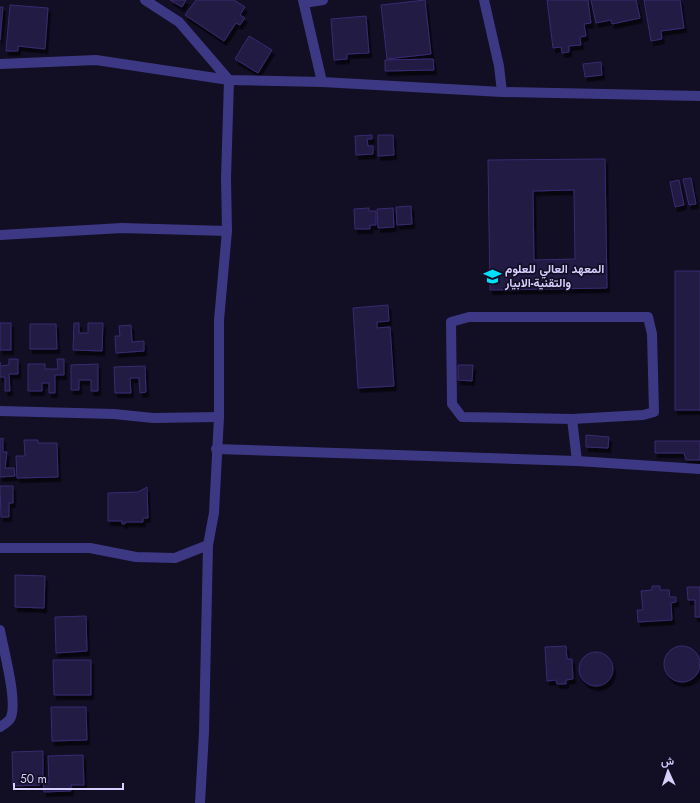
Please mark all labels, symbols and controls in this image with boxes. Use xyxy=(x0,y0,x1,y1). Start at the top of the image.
place label: المعهد العالي للعلوم والتقنية-الابيار xyxy=(504,260,604,292)
school or university icon: المعهد العالي للعلوم والتقنية-الابيار xyxy=(482,266,502,286)
north arrow xyxy=(648,751,688,791)
text: ش xyxy=(660,753,674,769)
scale bar xyxy=(14,765,123,791)
text: 50 m xyxy=(20,770,47,788)

